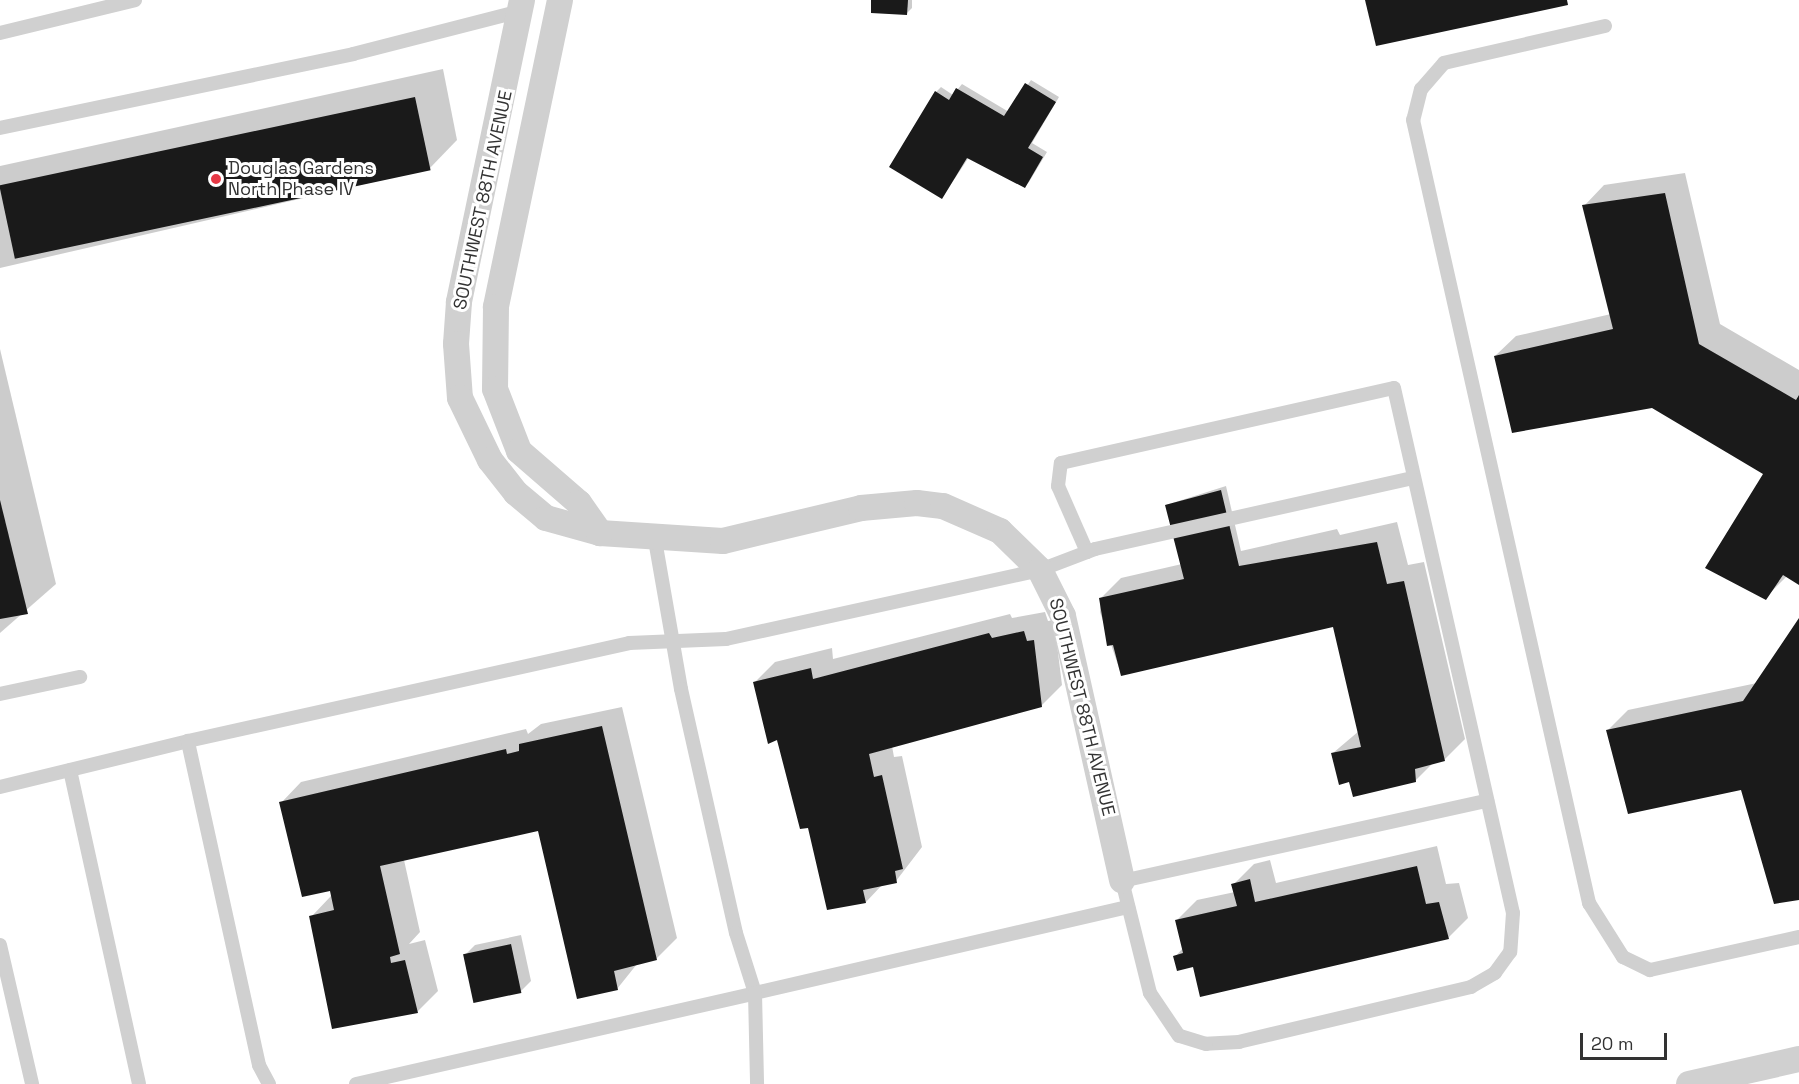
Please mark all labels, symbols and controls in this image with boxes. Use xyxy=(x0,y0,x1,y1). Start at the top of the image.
street label: SOUTHWEST 88TH AVENUE xyxy=(449,88,517,312)
place label: Douglas Gardens North Phase IV xyxy=(228,158,374,201)
marker: Douglas Gardens North Phase IV xyxy=(209,172,223,186)
street label: SOUTHWEST 88TH AVENUE xyxy=(1044,596,1120,818)
scale bar xyxy=(1583,1021,1670,1059)
text: 20 m xyxy=(1591,1032,1634,1055)

